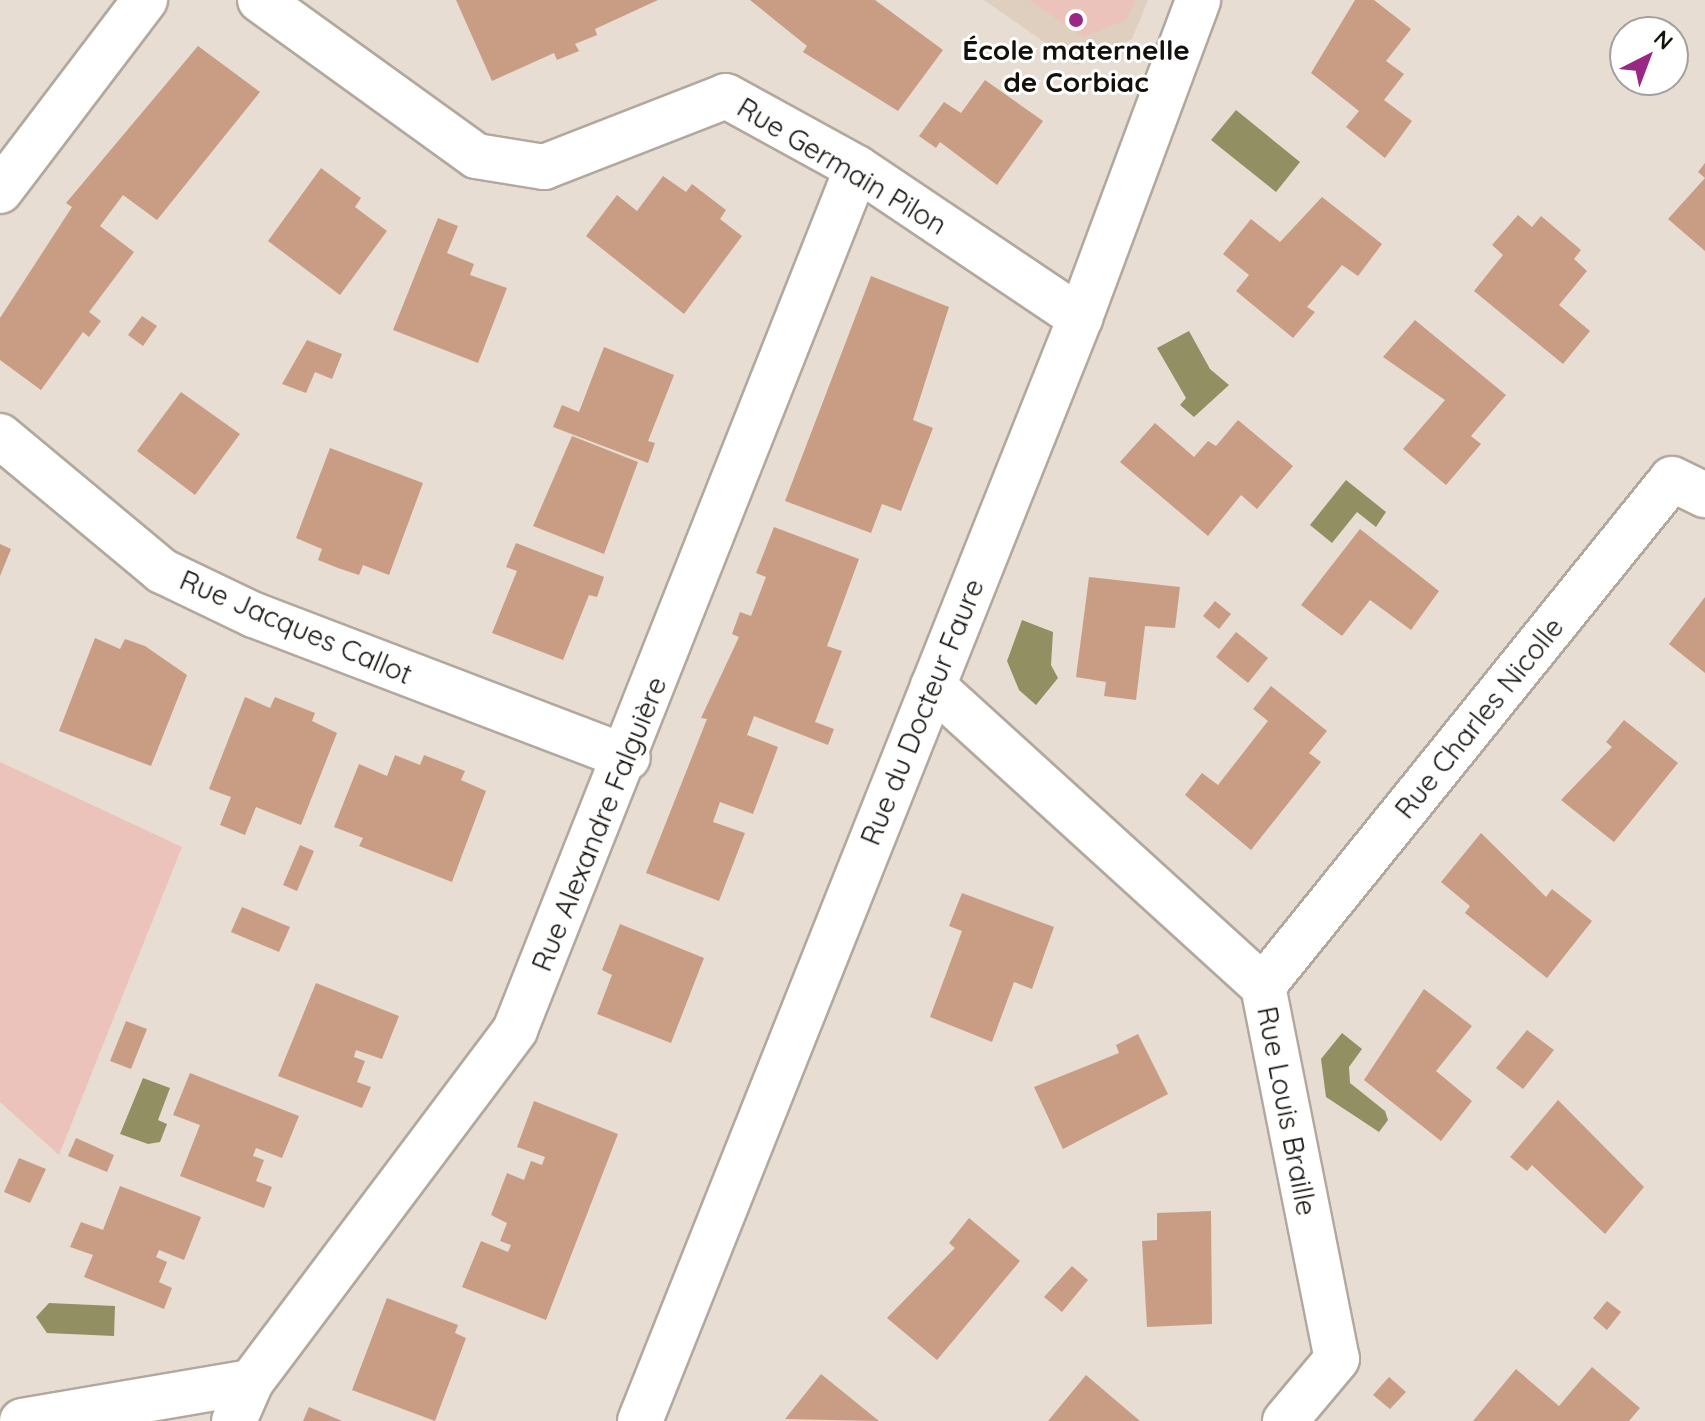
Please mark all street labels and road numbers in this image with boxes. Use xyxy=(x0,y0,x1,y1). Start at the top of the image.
street label: Rue Germain Pilon xyxy=(731,90,953,242)
street label: Rue Jacques Callot xyxy=(175,563,417,691)
street label: Rue du Docteur Faure xyxy=(853,574,991,850)
street label: Rue Charles Nicolle xyxy=(1388,611,1570,825)
street label: Rue Alexandre Falguière xyxy=(525,672,673,976)
street label: Rue Louis Braille xyxy=(1250,1004,1324,1218)

